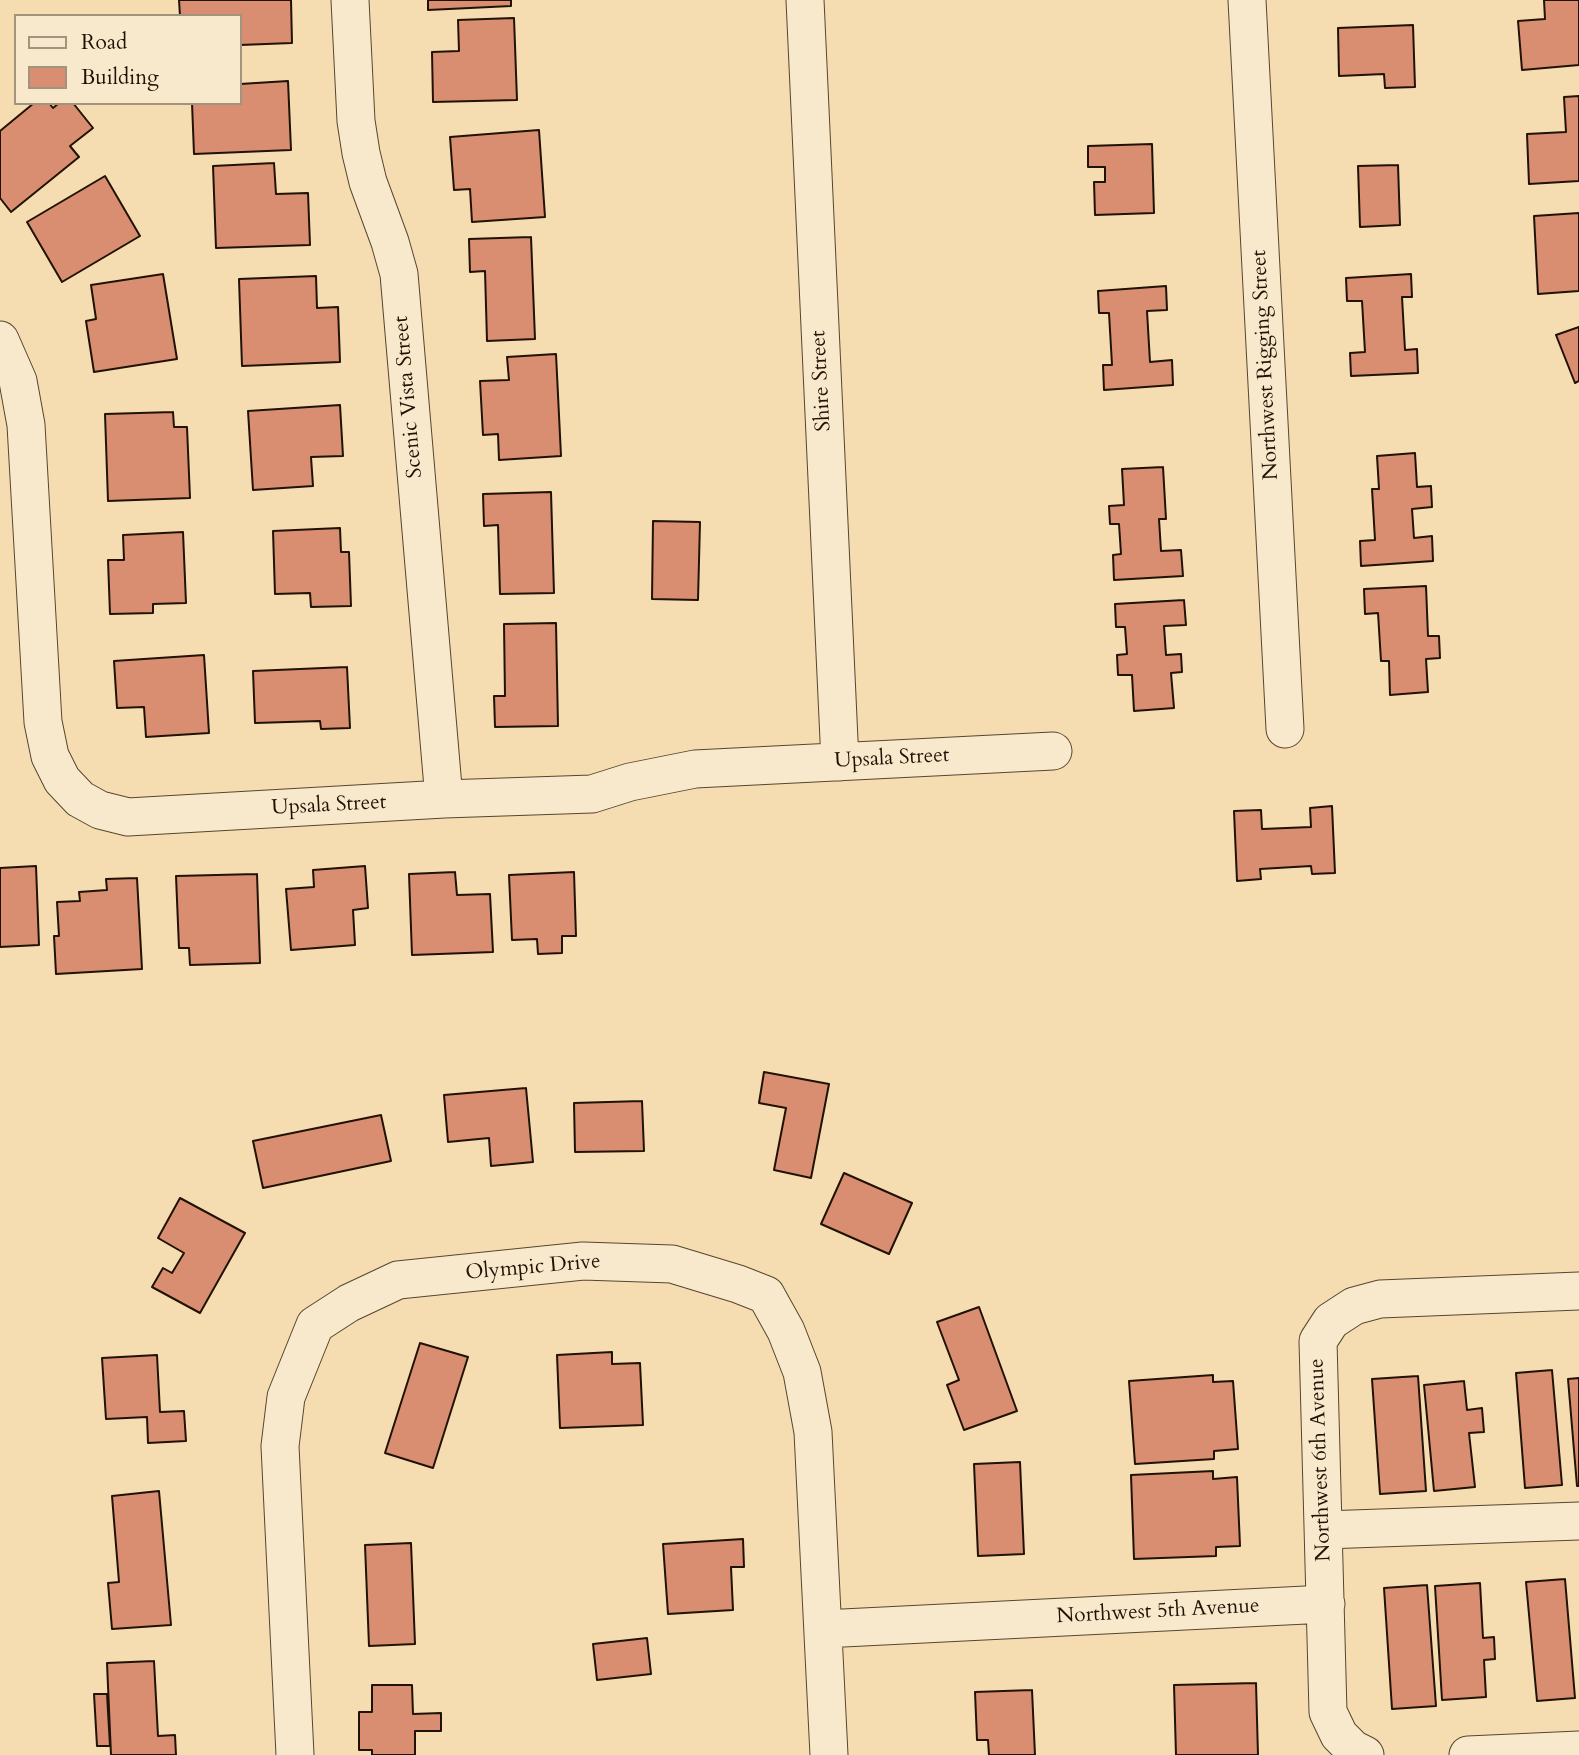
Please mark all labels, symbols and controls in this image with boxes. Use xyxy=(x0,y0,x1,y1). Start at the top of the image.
legend xyxy=(14,14,242,105)
text: Road xyxy=(81,28,127,57)
text: Building xyxy=(81,63,159,92)
street label: Northwest Rigging Street xyxy=(1247,249,1285,481)
street label: Scenic Vista Street xyxy=(389,315,429,479)
street label: Shire Street xyxy=(807,330,837,432)
street label: Upsala Street xyxy=(834,743,950,775)
street label: Upsala Street xyxy=(271,790,387,822)
street label: Olympic Drive xyxy=(464,1250,602,1286)
street label: Northwest 6th Avenue xyxy=(1305,1358,1337,1562)
street label: Northwest 5th Avenue xyxy=(1056,1594,1260,1630)

